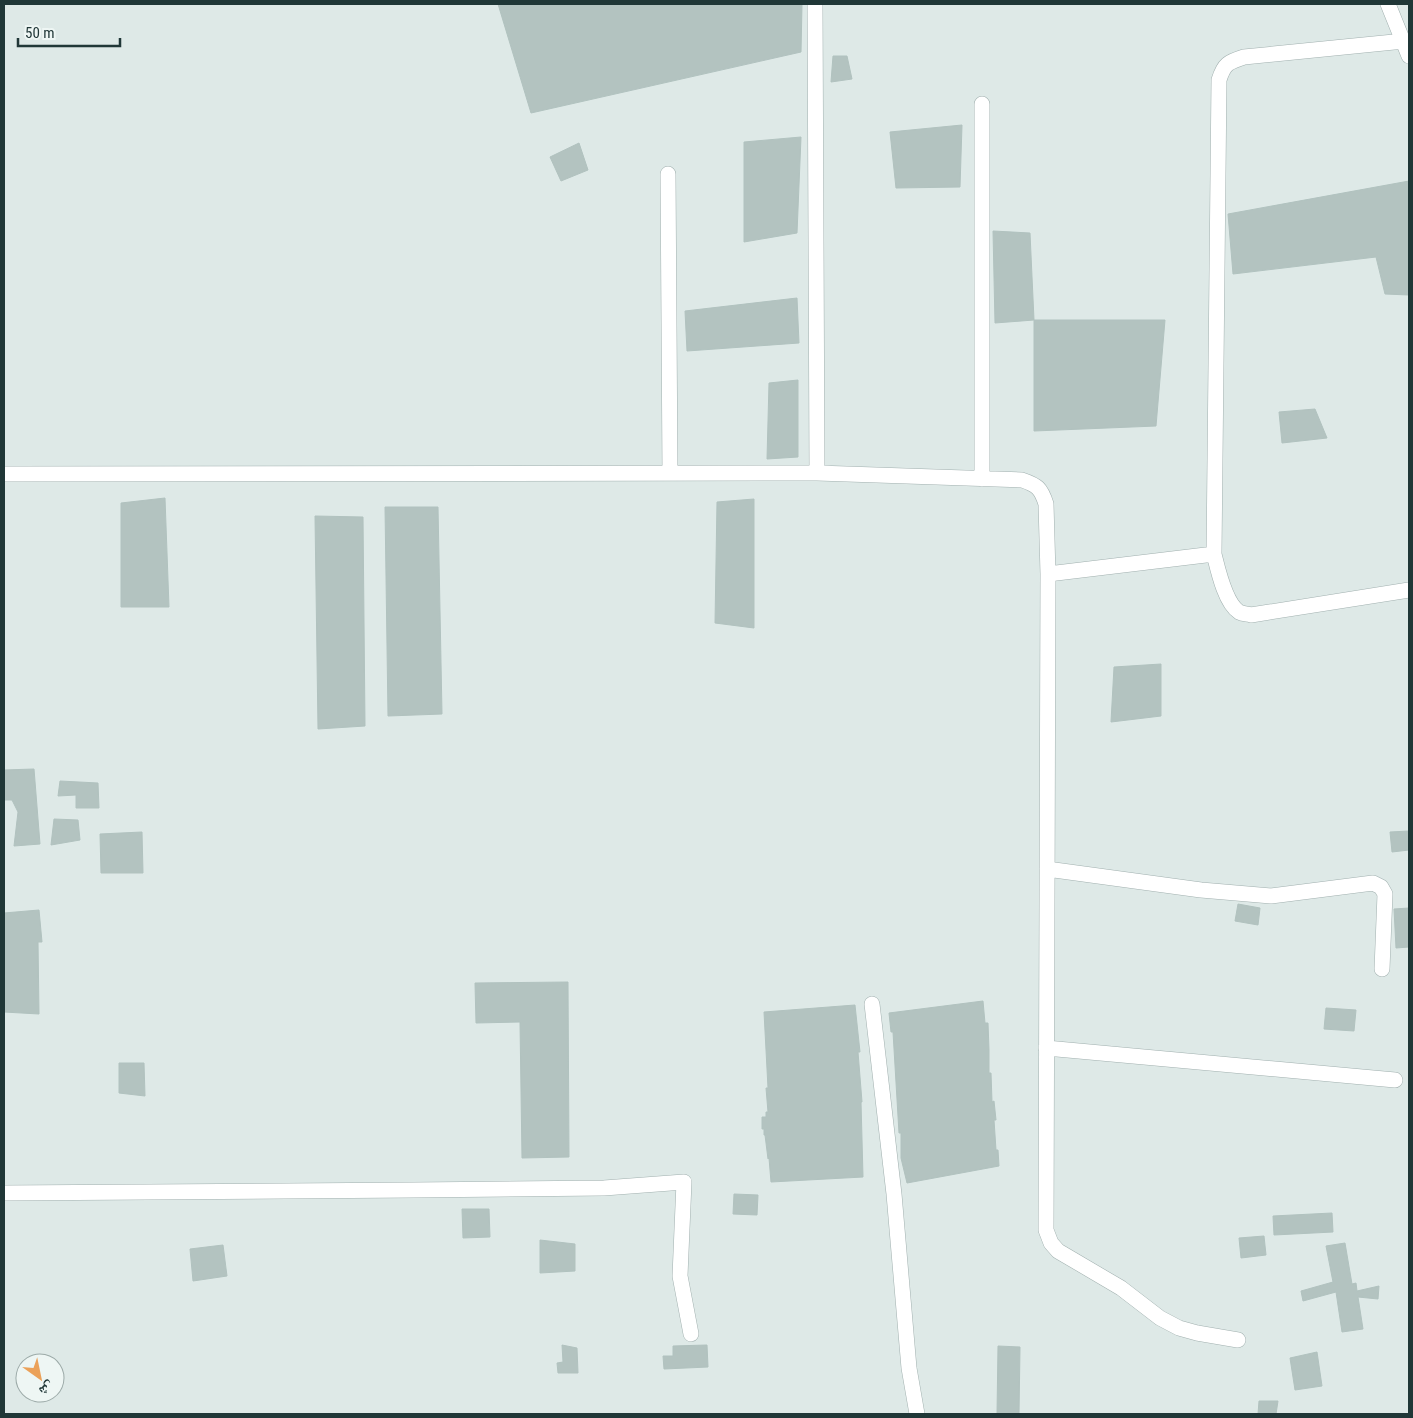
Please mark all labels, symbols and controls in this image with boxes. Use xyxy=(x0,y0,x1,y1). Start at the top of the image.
scale bar xyxy=(18,15,120,47)
text: 50 m xyxy=(25,24,55,42)
north arrow xyxy=(15,1353,65,1403)
text: ش xyxy=(36,1377,58,1400)

